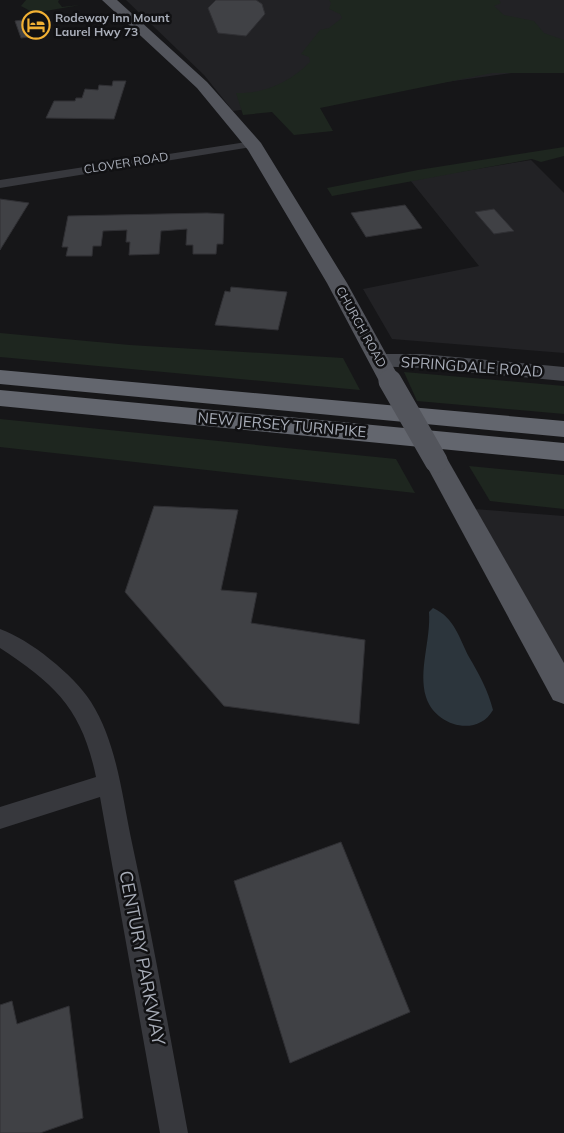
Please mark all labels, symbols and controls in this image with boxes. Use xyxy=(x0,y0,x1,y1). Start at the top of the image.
hotel icon: Rodeway Inn Mount Laurel Hwy 73 xyxy=(21,10,51,40)
place label: Rodeway Inn Mount Laurel Hwy 73 xyxy=(55,10,170,39)
street label: CLOVER ROAD xyxy=(83,148,169,177)
street label: CHURCH ROAD xyxy=(333,284,390,370)
street label: SPRINGDALE ROAD xyxy=(400,352,544,381)
street label: NEW JERSEY TURNPIKE xyxy=(197,408,367,441)
street label: CENTURY PARKWAY xyxy=(114,869,171,1048)

